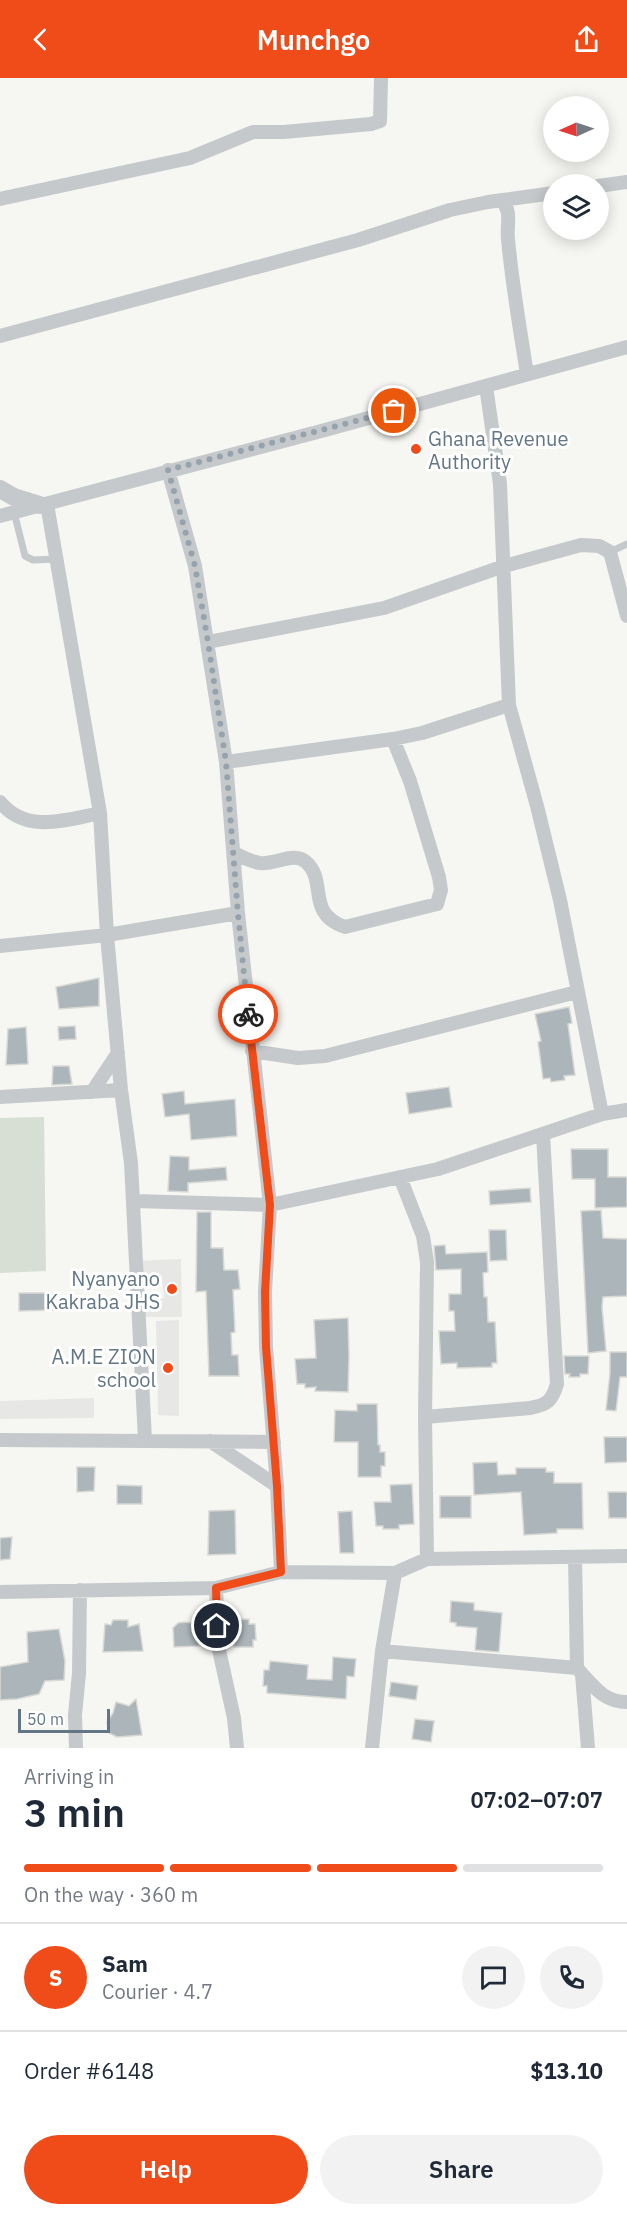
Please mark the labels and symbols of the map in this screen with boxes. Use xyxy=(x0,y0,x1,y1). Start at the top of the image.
north arrow xyxy=(543,96,609,162)
pin xyxy=(368,385,419,436)
place label: Ghana Revenue Authority xyxy=(428,425,568,475)
marker: Ghana Revenue Authority xyxy=(409,442,423,456)
courier xyxy=(218,984,278,1044)
place label: Nyanyano Kakraba JHS xyxy=(46,1265,160,1315)
marker: Nyanyano Kakraba JHS xyxy=(165,1282,179,1296)
place label: A.M.E ZION school xyxy=(51,1343,156,1393)
marker: A.M.E ZION school xyxy=(161,1361,175,1375)
pin xyxy=(191,1600,242,1651)
scale bar xyxy=(18,1706,110,1734)

